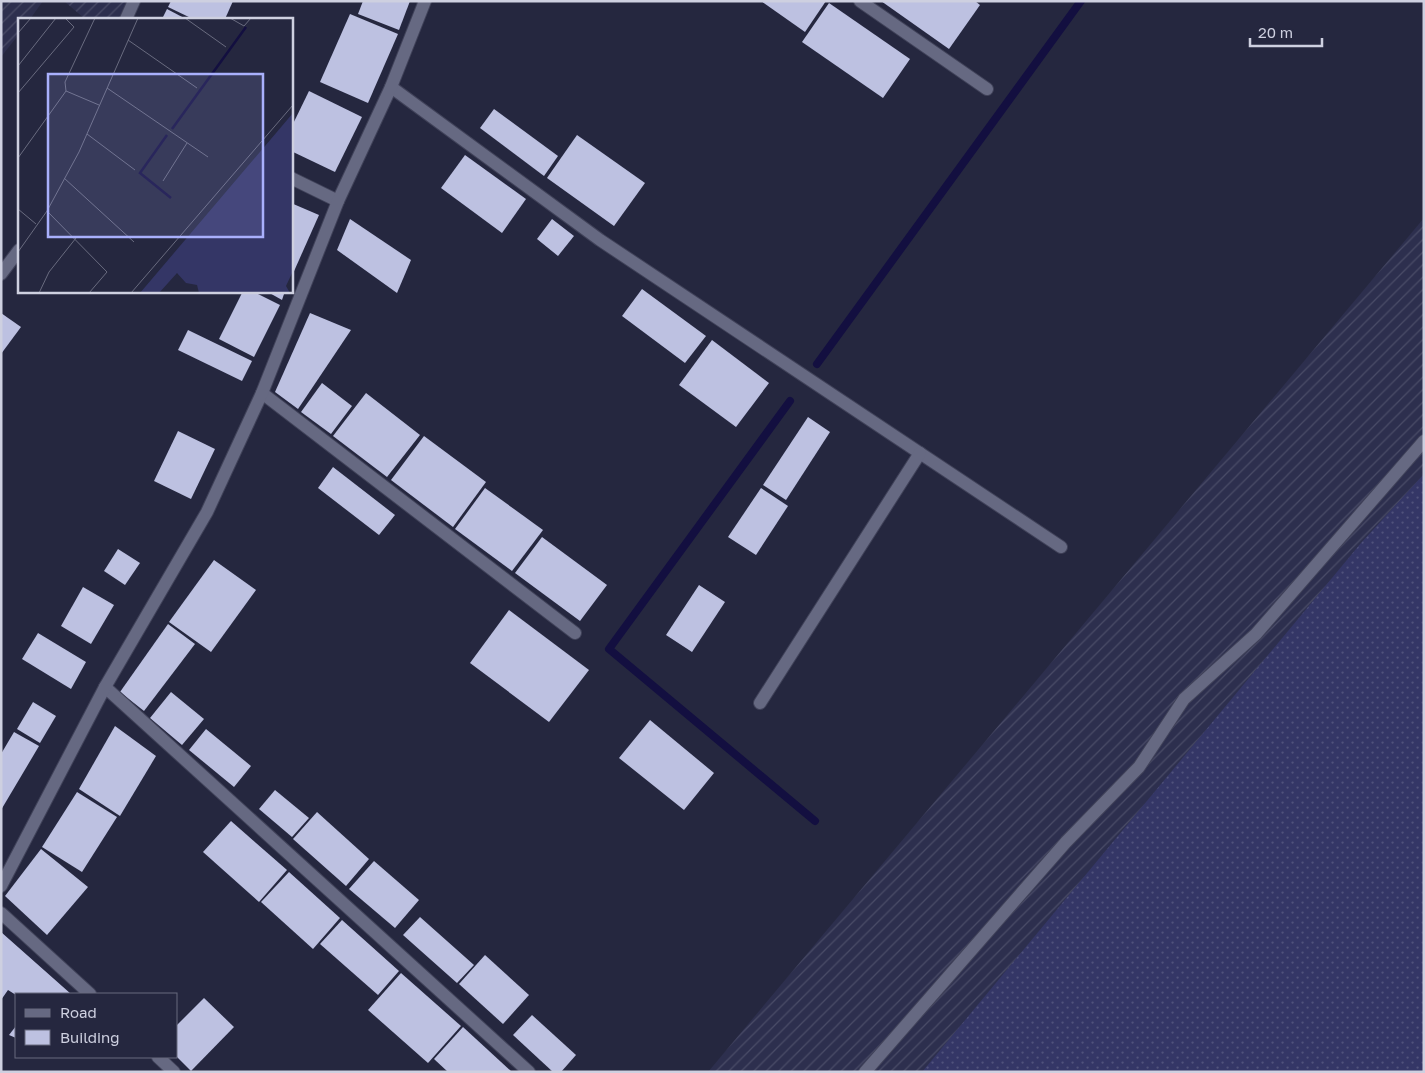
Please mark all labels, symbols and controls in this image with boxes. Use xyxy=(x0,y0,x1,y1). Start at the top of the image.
scale bar xyxy=(1250,15,1322,47)
inset map xyxy=(18,18,292,292)
text: 20 m xyxy=(1258,23,1293,41)
legend xyxy=(15,993,178,1058)
text: Road xyxy=(60,1003,97,1021)
text: Building xyxy=(60,1028,120,1046)

